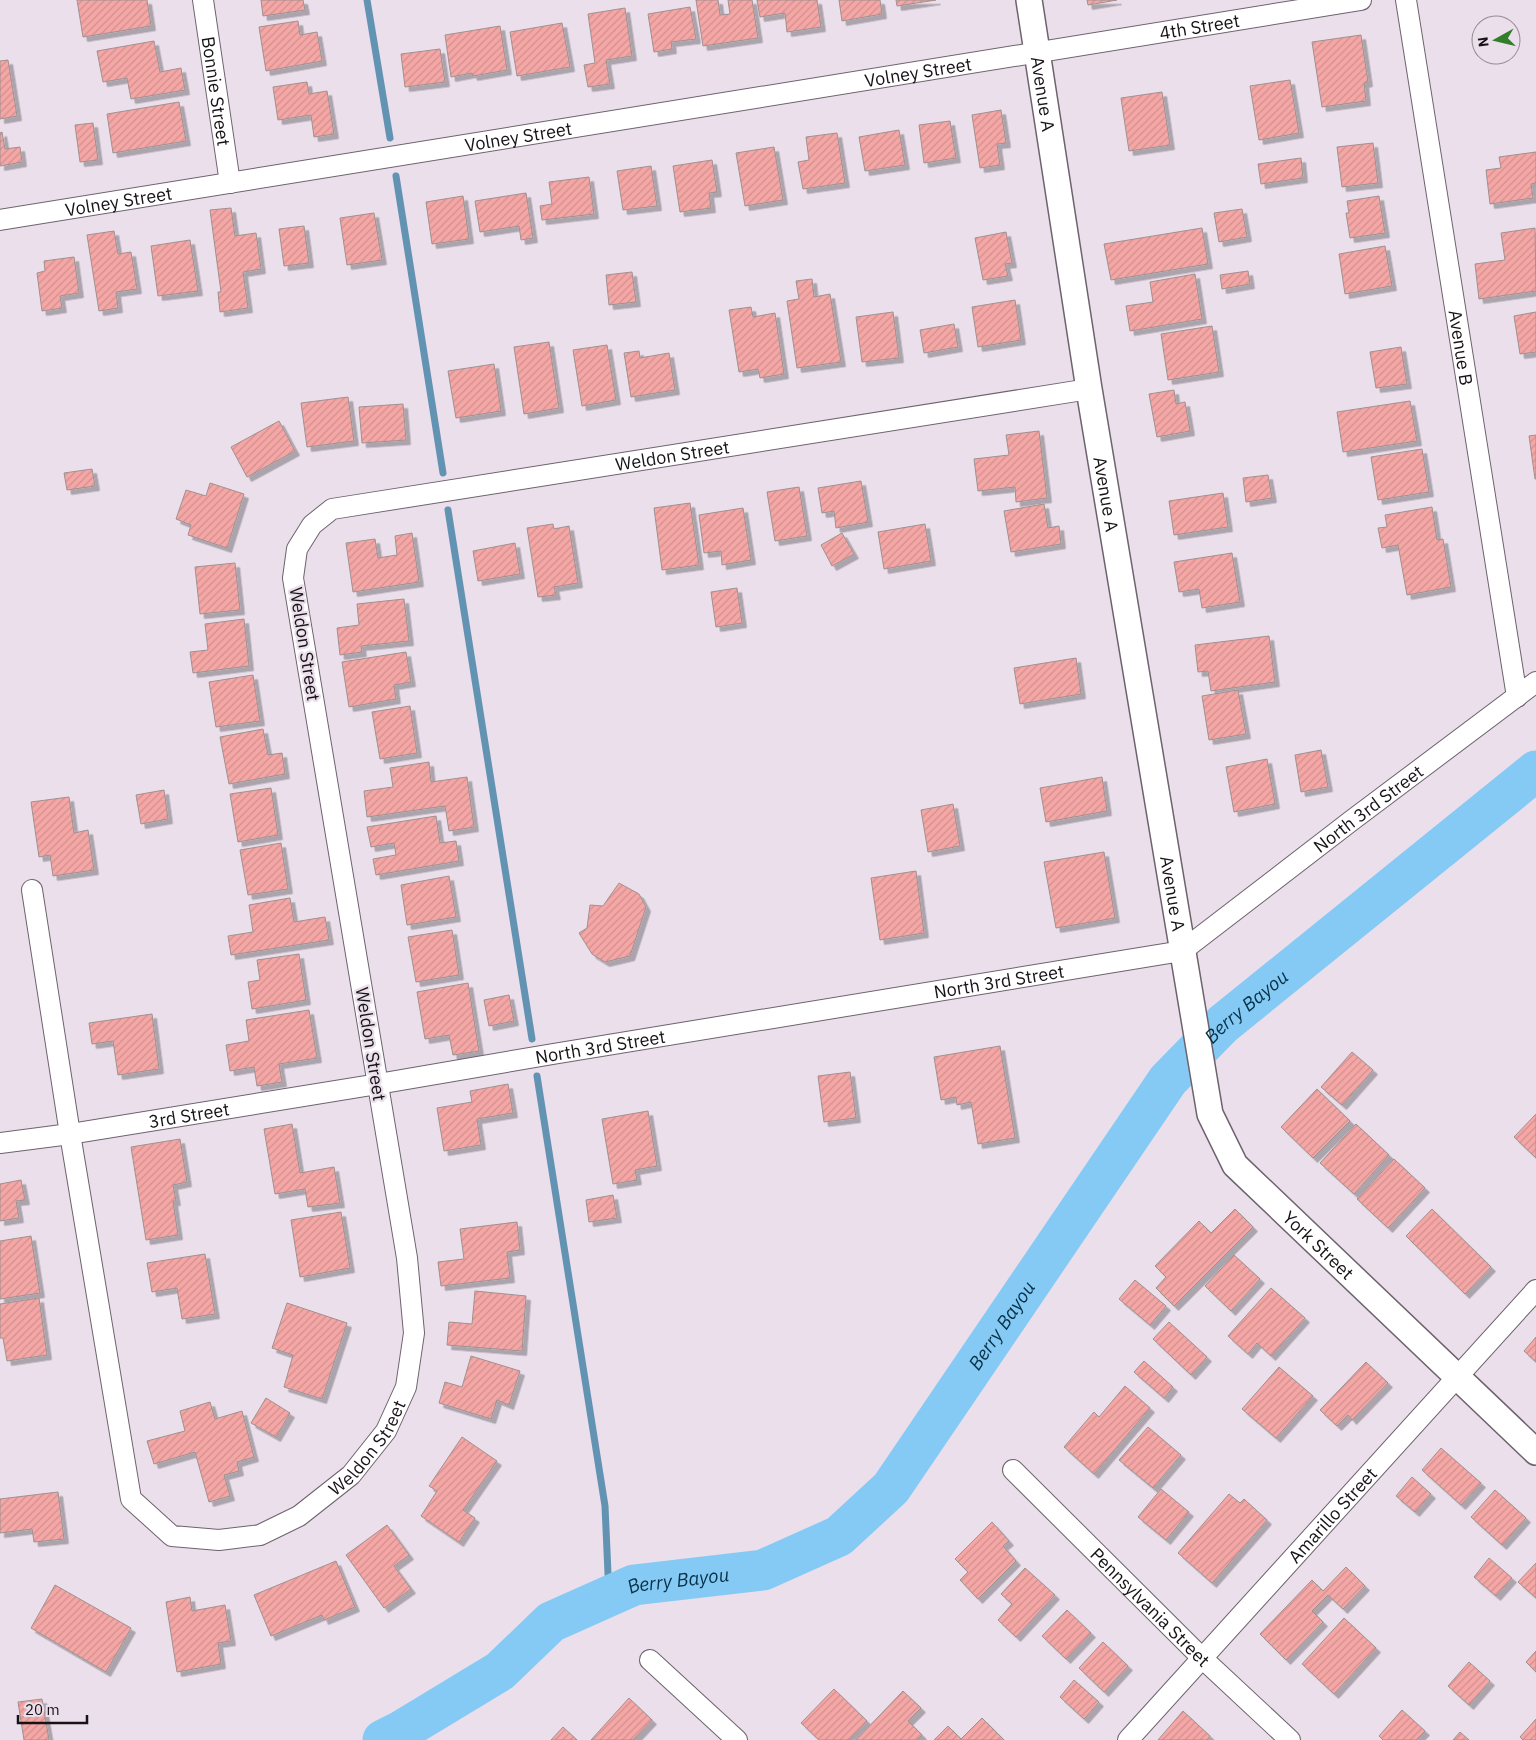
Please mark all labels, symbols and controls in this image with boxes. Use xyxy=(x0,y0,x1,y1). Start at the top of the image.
street label: 4th Street xyxy=(1158,8,1241,44)
north arrow xyxy=(1471,15,1521,65)
street label: Bonnie Street xyxy=(197,35,236,147)
text: N xyxy=(1474,36,1493,48)
street label: Volney Street xyxy=(863,52,973,92)
street label: Avenue A xyxy=(1026,55,1061,134)
street label: Volney Street xyxy=(463,116,573,156)
street label: Volney Street xyxy=(63,181,174,221)
street label: Avenue B xyxy=(1444,308,1479,387)
street label: Weldon Street xyxy=(614,435,731,475)
street label: Avenue A xyxy=(1089,455,1124,534)
street label: Weldon Street xyxy=(285,585,325,703)
street label: North 3rd Street xyxy=(1309,759,1428,857)
street label: Avenue A xyxy=(1156,854,1191,933)
street label: North 3rd Street xyxy=(932,959,1066,1003)
water label: Berry Bayou xyxy=(1199,964,1293,1048)
street label: Weldon Street xyxy=(351,985,391,1103)
street label: North 3rd Street xyxy=(533,1024,667,1068)
street label: 3rd Street xyxy=(147,1097,231,1133)
street label: York Street xyxy=(1278,1205,1359,1284)
water label: Berry Bayou xyxy=(963,1276,1040,1374)
street label: Weldon Street xyxy=(324,1396,410,1500)
street label: Amarillo Street xyxy=(1283,1462,1382,1568)
street label: Pennsylvania Street xyxy=(1086,1542,1215,1671)
water label: Berry Bayou xyxy=(623,1562,730,1599)
scale bar xyxy=(18,1692,86,1724)
text: 20 m xyxy=(25,1700,60,1719)

